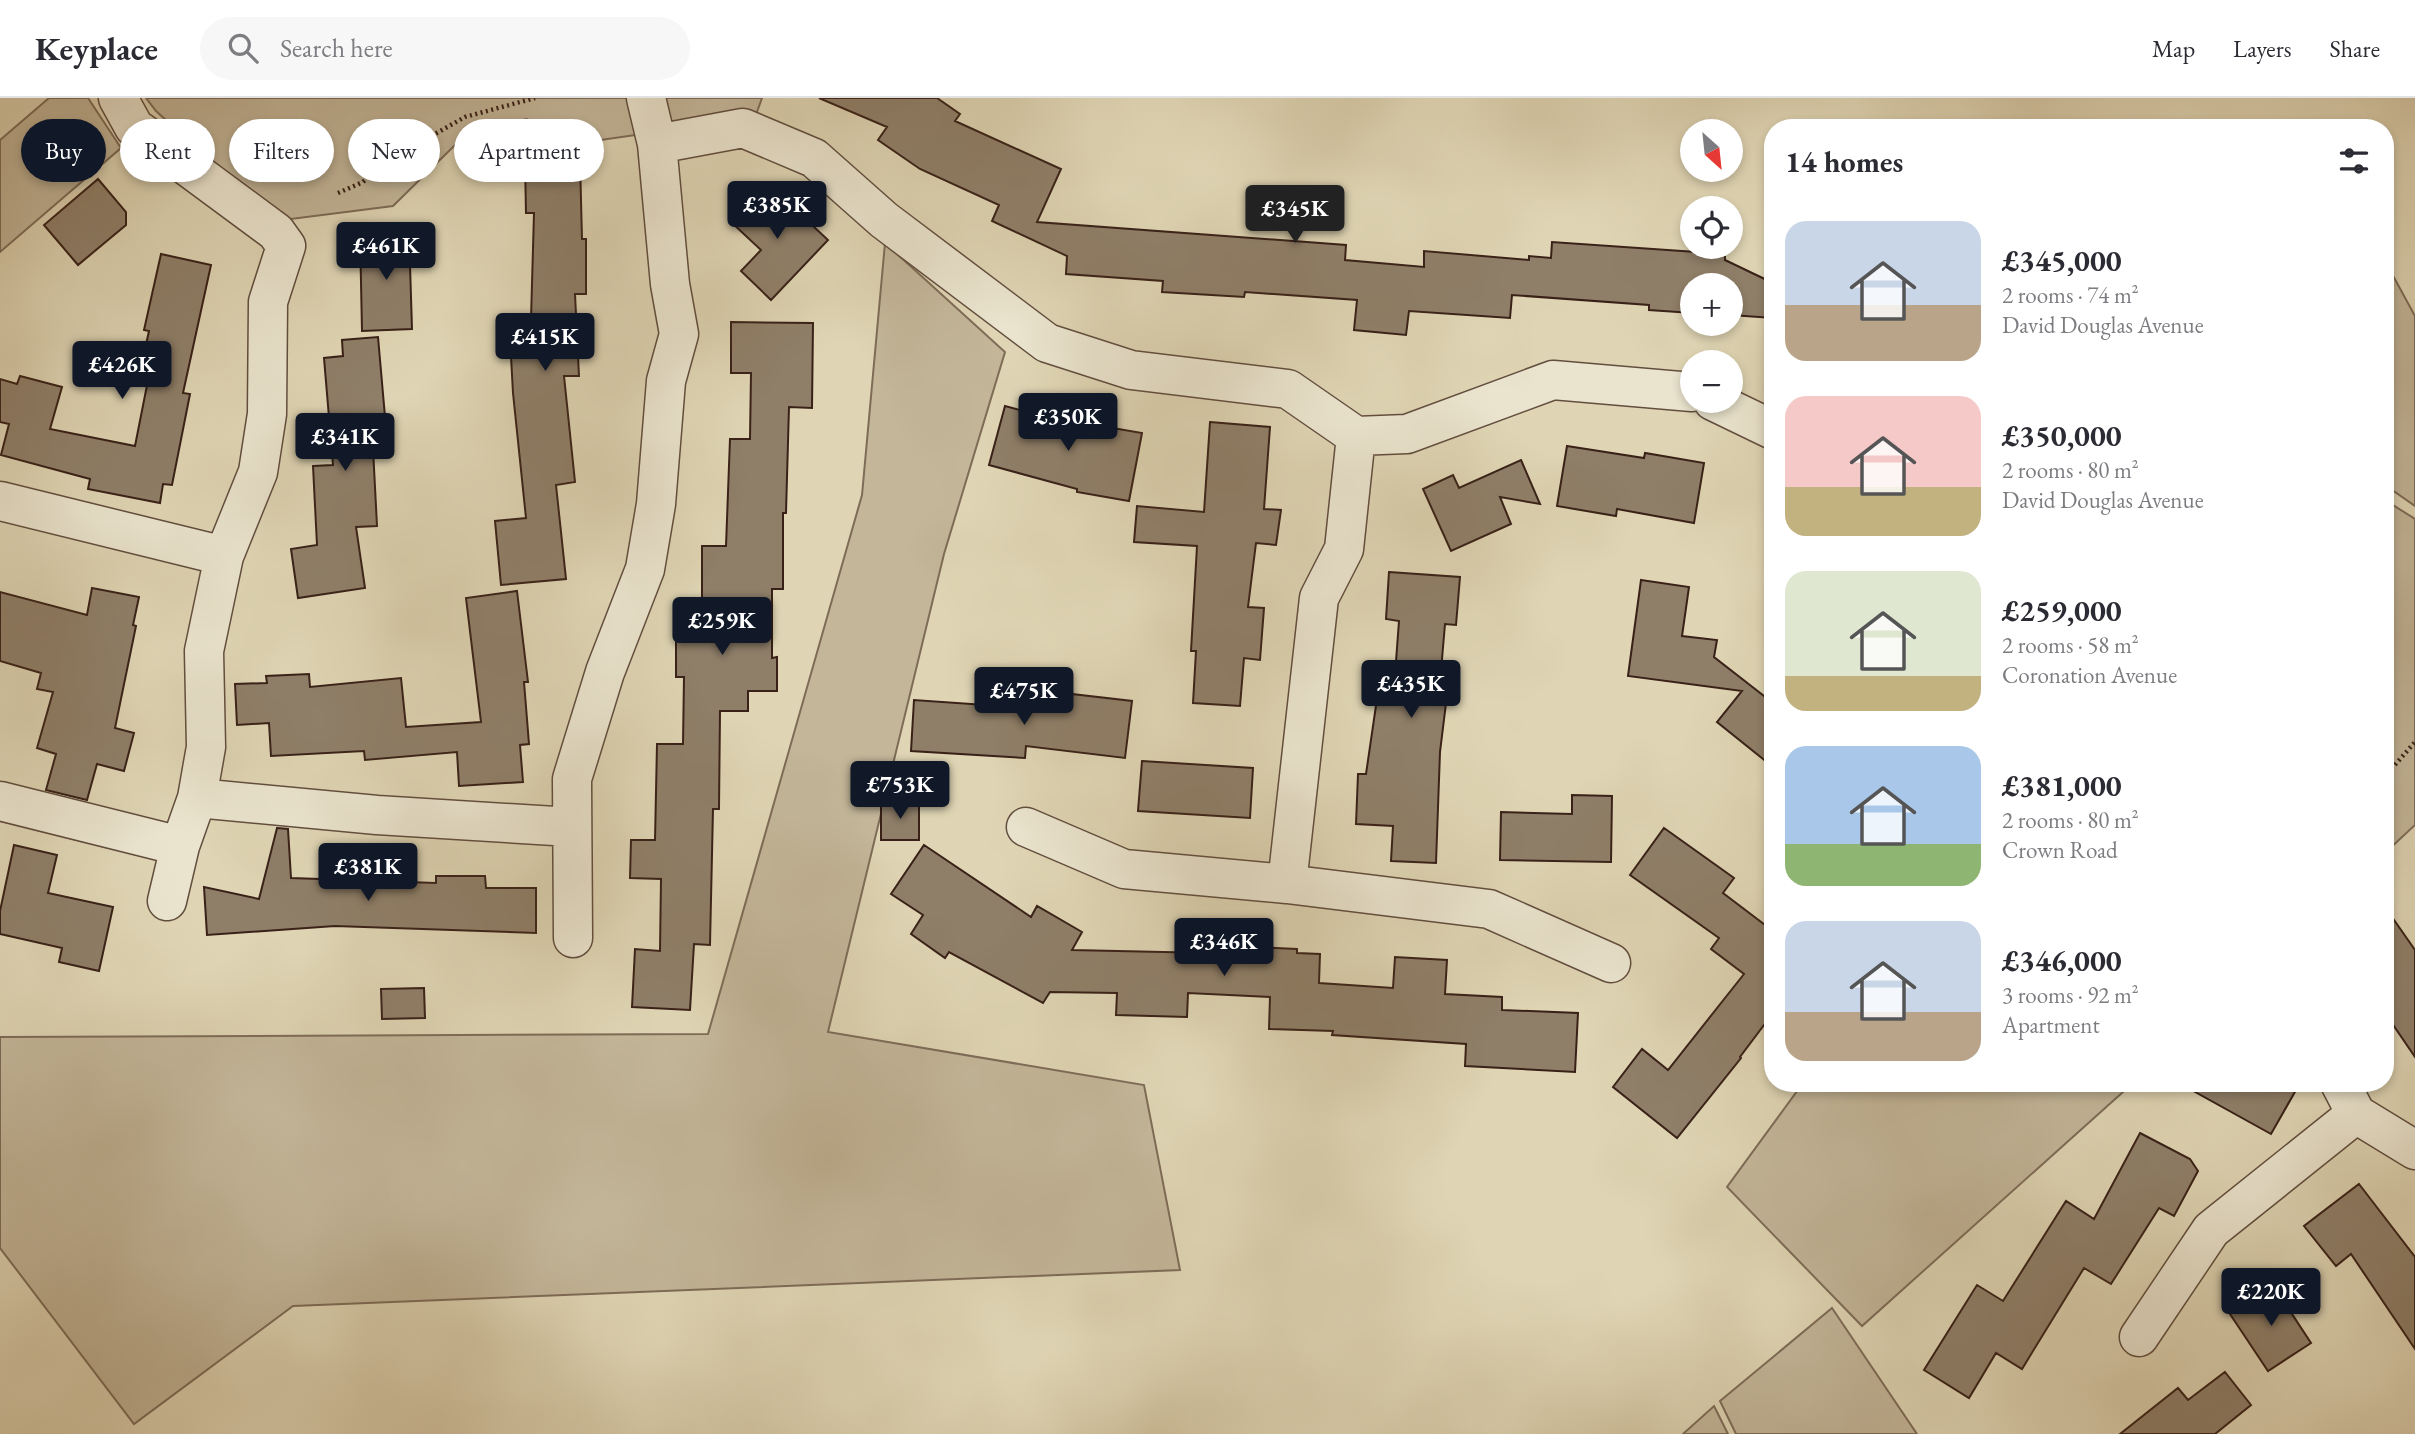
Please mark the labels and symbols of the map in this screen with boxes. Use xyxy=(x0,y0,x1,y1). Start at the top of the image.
north arrow xyxy=(1680,119,1743,182)
pin: £385K xyxy=(728,181,826,241)
pin: £345K xyxy=(1246,186,1344,245)
pin: £461K xyxy=(337,222,435,282)
pin: £415K xyxy=(496,314,594,373)
pin: £426K xyxy=(73,342,171,401)
pin: £350K xyxy=(1019,394,1117,453)
pin: £341K xyxy=(296,414,394,473)
pin: £259K xyxy=(673,598,771,657)
pin: £435K xyxy=(1362,660,1460,720)
pin: £475K xyxy=(975,668,1073,727)
pin: £753K xyxy=(851,762,949,821)
pin: £381K xyxy=(319,844,417,903)
pin: £346K xyxy=(1175,918,1273,978)
pin: £220K xyxy=(2222,1268,2320,1328)

